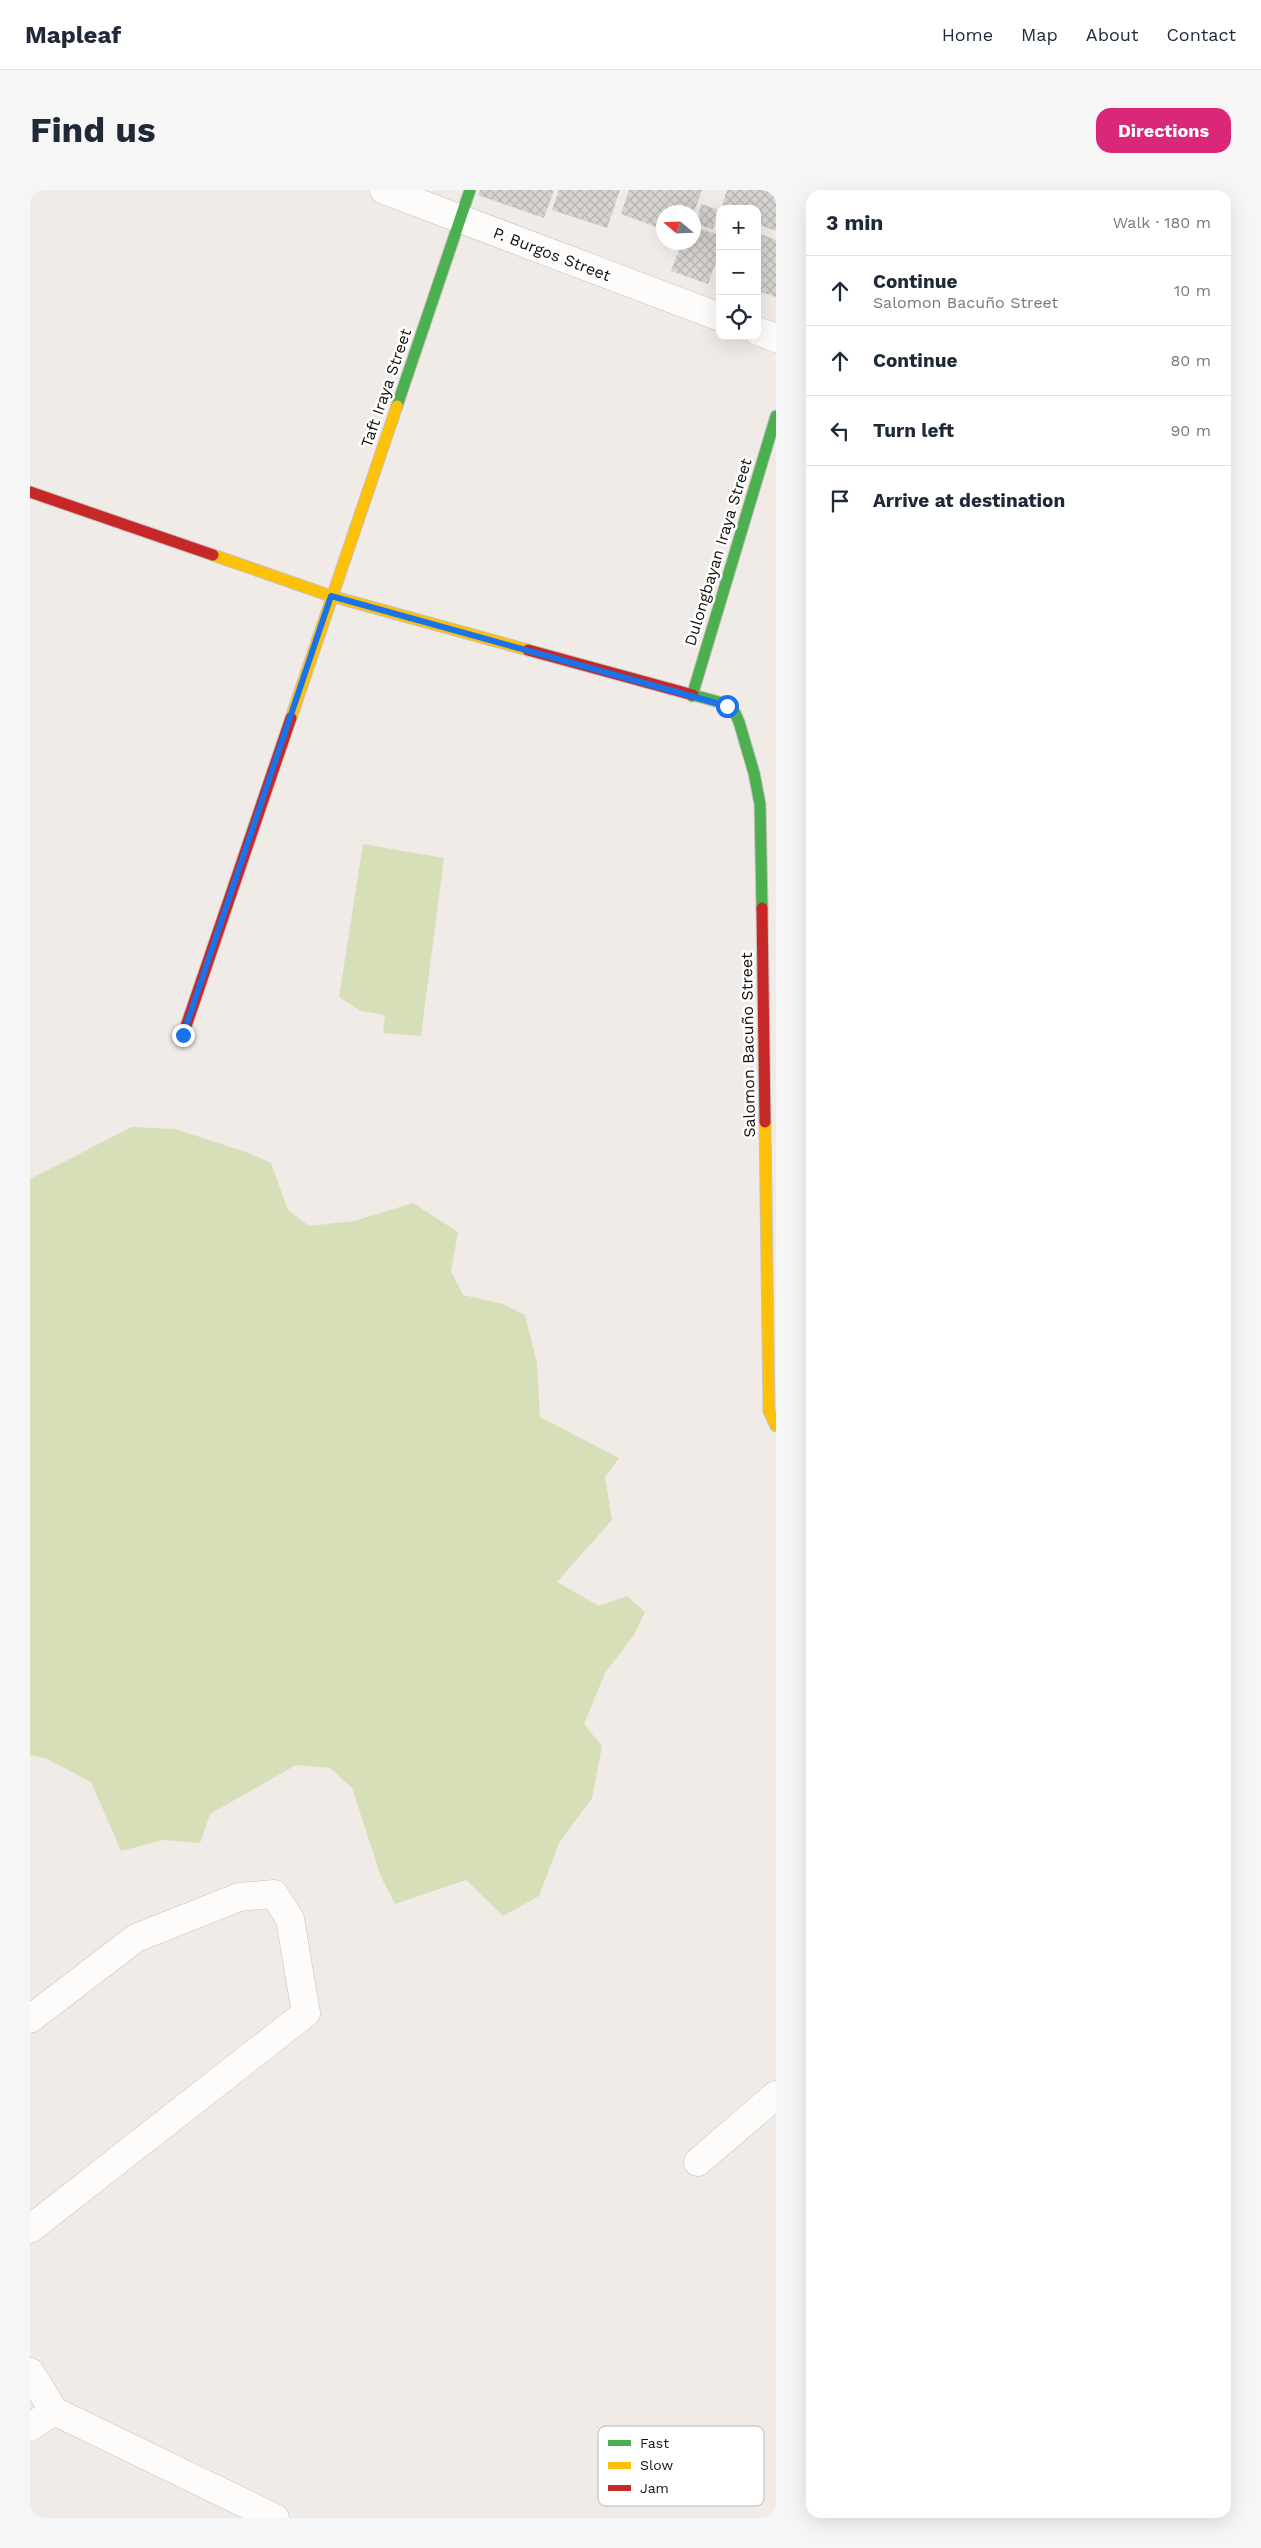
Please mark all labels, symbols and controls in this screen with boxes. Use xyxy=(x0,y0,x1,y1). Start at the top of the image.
text: Mapleaf xyxy=(25,21,121,49)
text: Home xyxy=(942,24,993,45)
text: Map xyxy=(1021,24,1058,45)
text: About xyxy=(1086,24,1138,45)
text: Contact xyxy=(1166,24,1236,45)
button: Directions xyxy=(1096,108,1231,153)
text: Find us xyxy=(30,109,156,151)
north arrow xyxy=(656,205,701,250)
map controls xyxy=(716,205,761,340)
button: + xyxy=(716,205,761,250)
text: 3 min xyxy=(826,210,883,235)
text: Walk · 180 m xyxy=(1113,213,1211,232)
street label: P. Burgos Street xyxy=(491,223,614,285)
button: − xyxy=(716,250,761,295)
text: Continue xyxy=(873,270,957,293)
icon: ahead xyxy=(826,277,854,305)
text: 10 m xyxy=(1174,281,1211,300)
text: Salomon Bacuño Street xyxy=(873,293,1058,312)
button: locate xyxy=(716,295,761,340)
street label: Taft Iraya Street xyxy=(357,326,415,450)
icon: ahead xyxy=(826,347,854,375)
text: Continue xyxy=(873,349,957,372)
text: 80 m xyxy=(1170,351,1211,370)
icon: left xyxy=(826,417,854,445)
text: Turn left xyxy=(873,419,954,442)
text: 90 m xyxy=(1170,421,1211,440)
street label: Dulongbayan Iraya Street xyxy=(680,456,756,648)
icon: arrive xyxy=(826,487,854,515)
text: Arrive at destination xyxy=(873,489,1065,512)
route start xyxy=(716,695,739,718)
street label: Salomon Bacuño Street xyxy=(737,952,759,1138)
route end xyxy=(172,1024,195,1047)
legend xyxy=(598,2426,764,2506)
text: Fast xyxy=(640,2435,669,2451)
text: Slow xyxy=(640,2457,673,2473)
text: Jam xyxy=(640,2480,669,2496)

